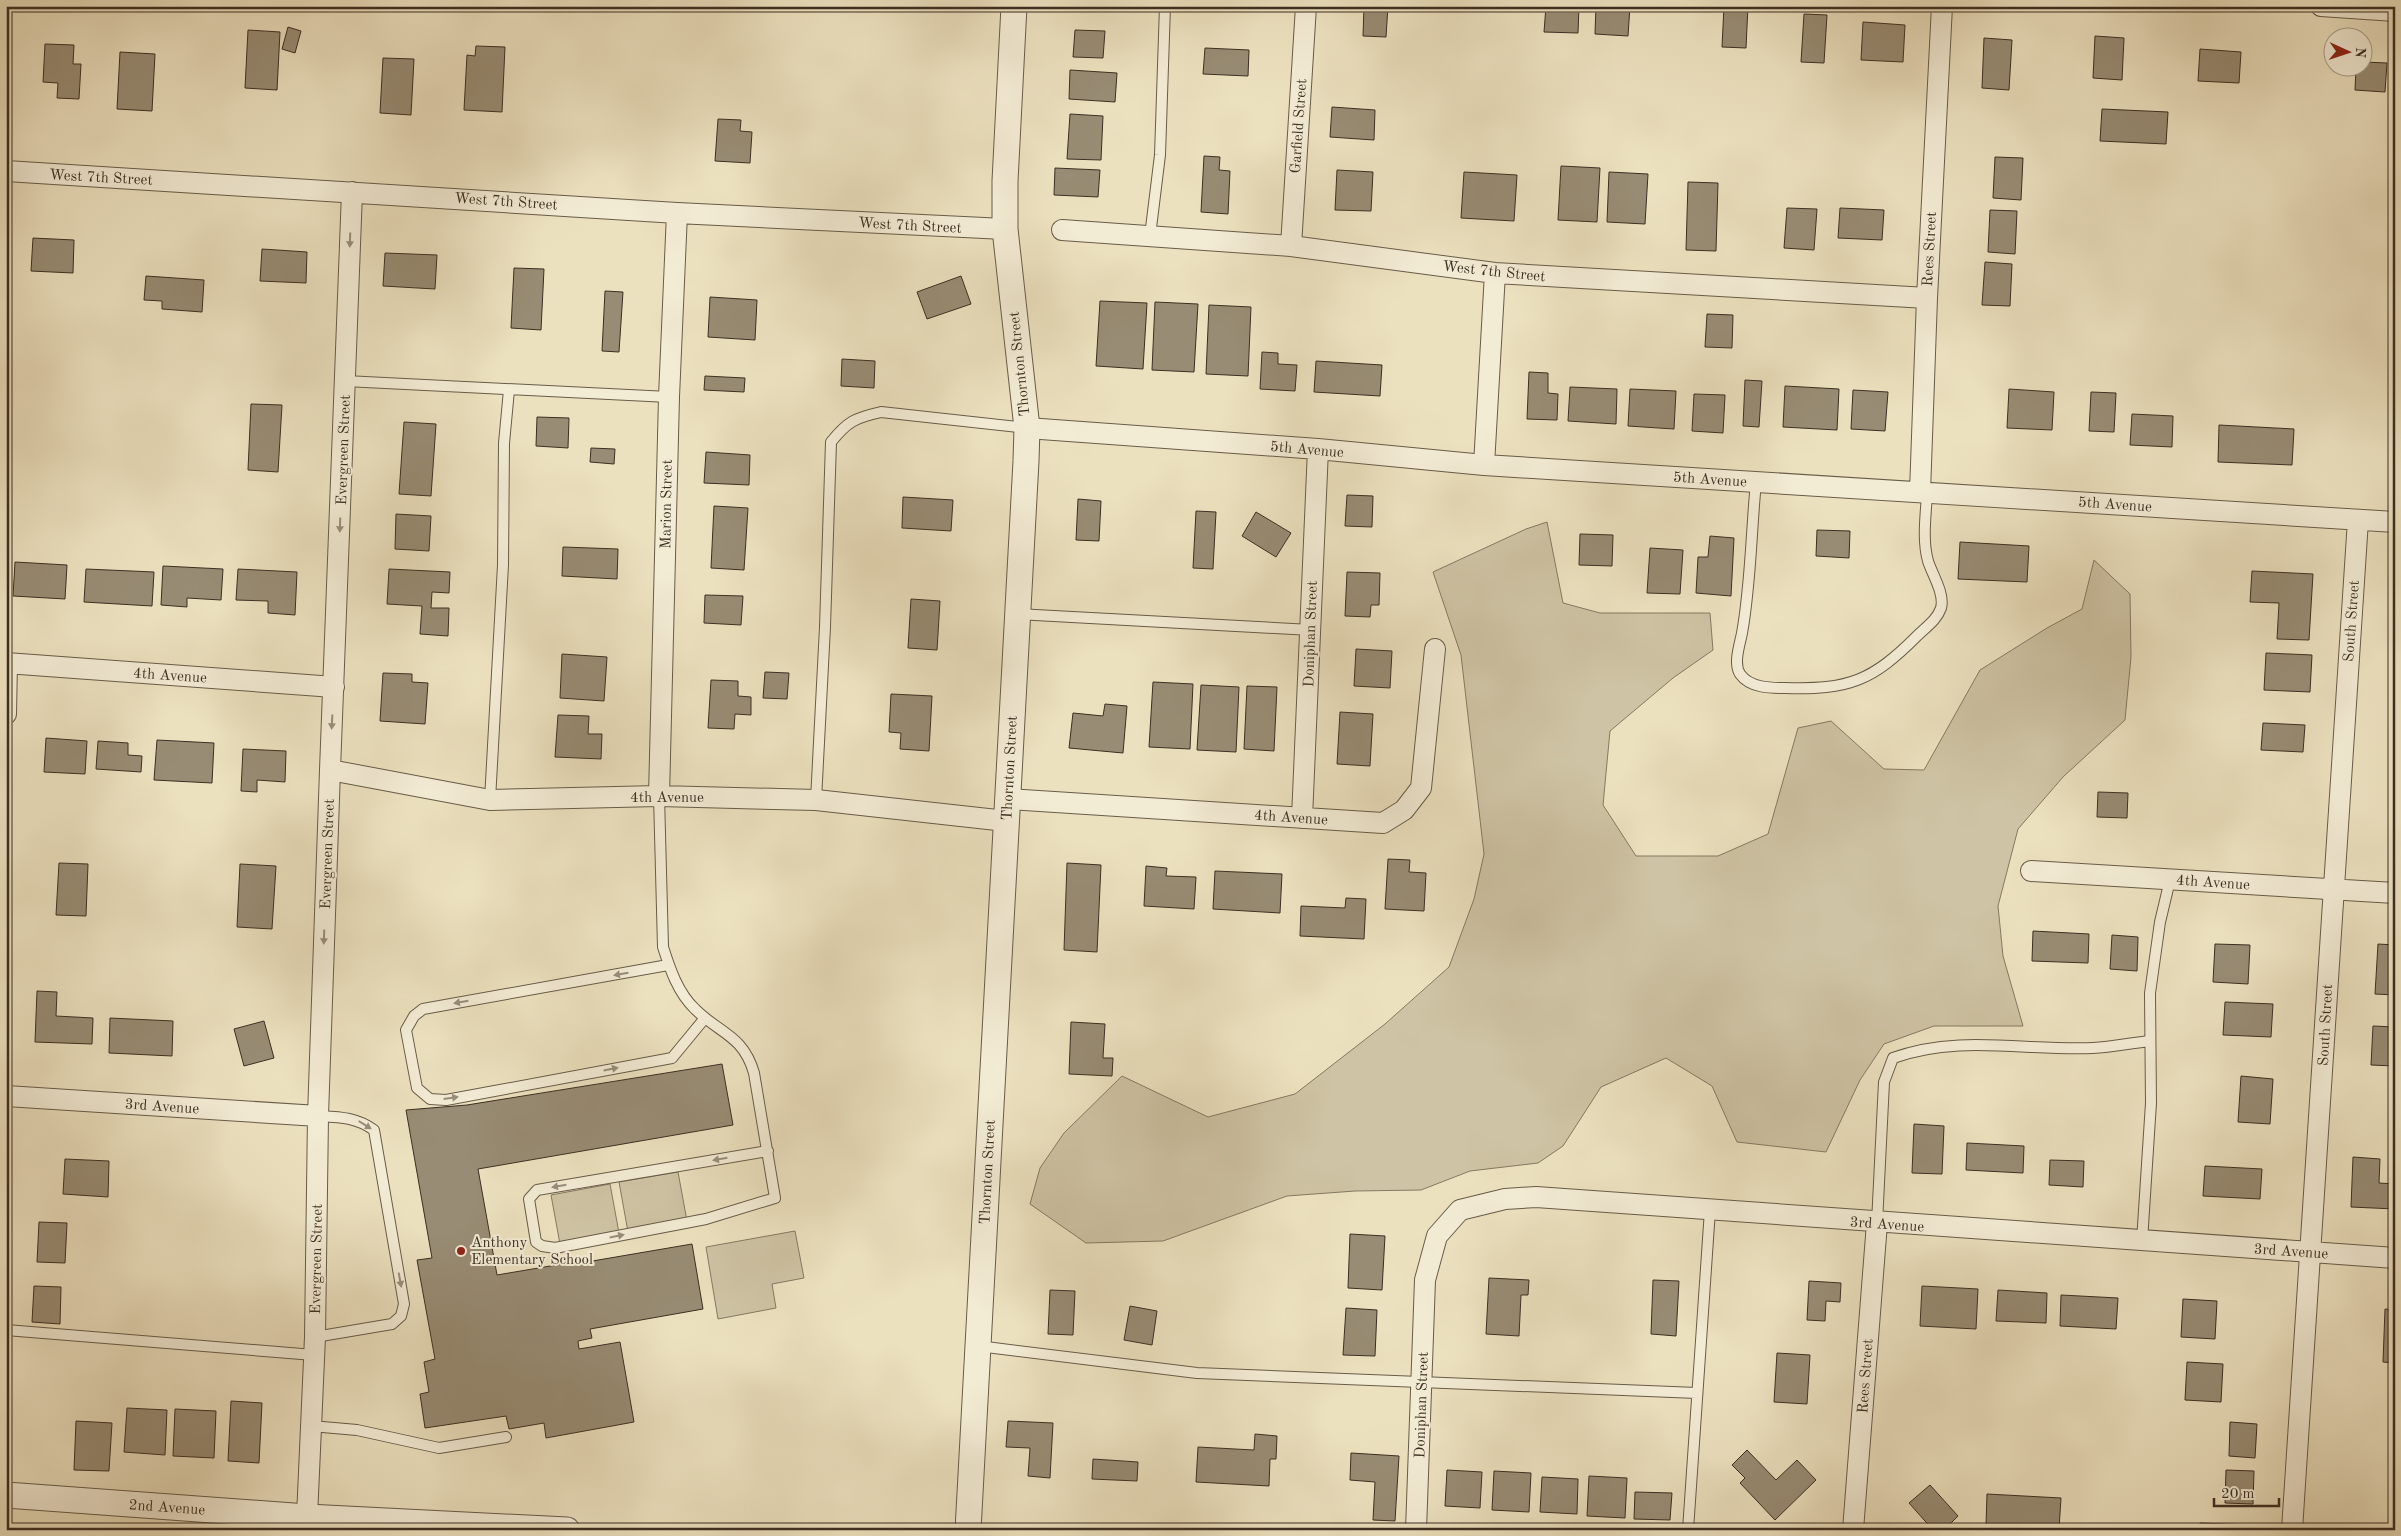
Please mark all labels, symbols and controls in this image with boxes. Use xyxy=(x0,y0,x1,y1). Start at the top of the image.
north arrow xyxy=(2324,28,2374,78)
text: N xyxy=(2353,47,2367,59)
street label: Garfield Street xyxy=(1289,78,1310,174)
street label: West 7th Street xyxy=(49,168,153,189)
street label: West 7th Street xyxy=(454,191,558,214)
street label: Rees Street xyxy=(1921,211,1940,287)
street label: West 7th Street xyxy=(858,216,962,237)
one-way arrow xyxy=(346,233,354,249)
street label: West 7th Street xyxy=(1442,260,1546,285)
street label: Thornton Street xyxy=(1008,311,1033,417)
street label: Evergreen Street xyxy=(335,394,354,506)
street label: 5th Avenue xyxy=(1269,440,1344,461)
street label: Marion Street xyxy=(659,459,676,549)
street label: 5th Avenue xyxy=(1672,470,1747,491)
street label: 5th Avenue xyxy=(2077,495,2152,516)
one-way arrow xyxy=(336,517,344,533)
street label: Doniphan Street xyxy=(1302,580,1321,688)
street label: South Street xyxy=(2342,580,2363,663)
street label: 4th Avenue xyxy=(132,666,207,687)
one-way arrow xyxy=(328,715,336,731)
street label: Thornton Street xyxy=(1000,715,1021,821)
street label: 4th Avenue xyxy=(630,791,704,806)
street label: Evergreen Street xyxy=(319,798,338,910)
street label: 4th Avenue xyxy=(1253,808,1328,829)
street label: 4th Avenue xyxy=(2175,873,2250,894)
one-way arrow xyxy=(320,930,328,946)
one-way arrow xyxy=(612,970,628,978)
street label: South Street xyxy=(2317,984,2336,1066)
one-way arrow xyxy=(452,999,468,1007)
one-way arrow xyxy=(603,1065,619,1073)
one-way arrow xyxy=(444,1094,460,1102)
street label: 3rd Avenue xyxy=(124,1097,200,1118)
street label: Thornton Street xyxy=(978,1119,999,1225)
one-way arrow xyxy=(358,1120,372,1129)
one-way arrow xyxy=(711,1155,727,1163)
one-way arrow xyxy=(551,1183,567,1191)
street label: Evergreen Street xyxy=(309,1204,326,1315)
street label: 3rd Avenue xyxy=(1849,1215,1925,1236)
one-way arrow xyxy=(610,1232,625,1240)
place label: Anthony Elementary School xyxy=(471,1236,593,1268)
street label: 3rd Avenue xyxy=(2253,1242,2329,1263)
marker: Anthony Elementary School xyxy=(455,1245,467,1257)
one-way arrow xyxy=(396,1273,404,1289)
street label: Rees Street xyxy=(1856,1338,1877,1414)
street label: Doniphan Street xyxy=(1413,1351,1432,1459)
scale bar xyxy=(2214,1476,2278,1508)
text: 20 m xyxy=(2221,1487,2255,1502)
street label: 2nd Avenue xyxy=(128,1498,206,1519)

